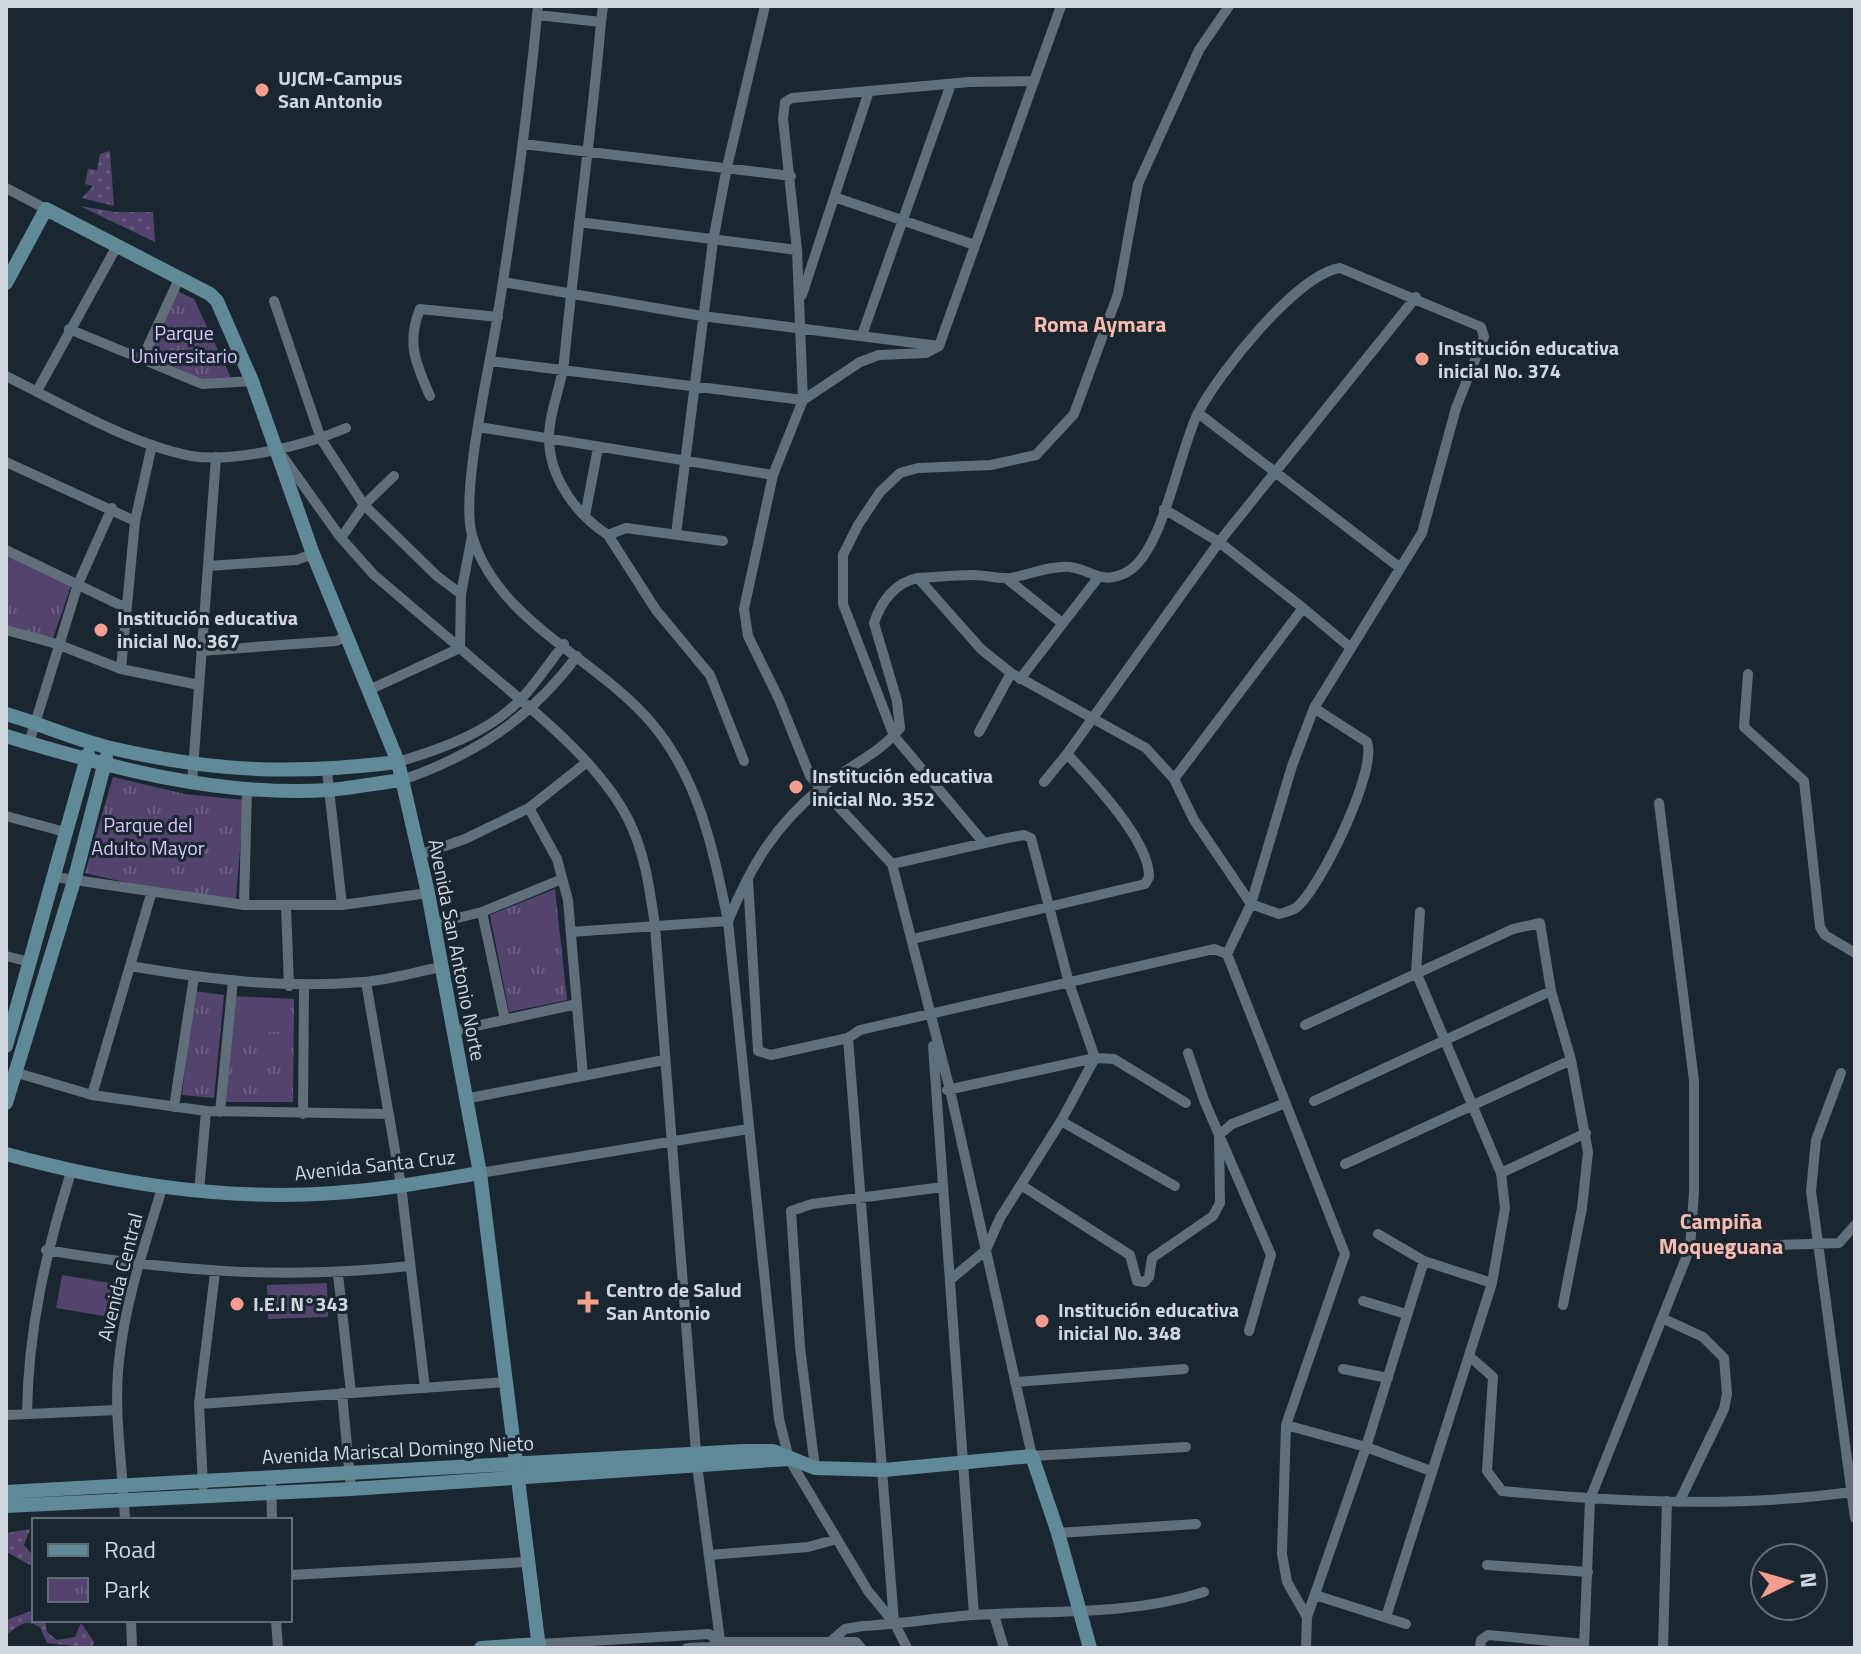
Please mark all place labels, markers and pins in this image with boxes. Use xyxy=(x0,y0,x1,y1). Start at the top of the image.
place label: UJCM-Campus San Antonio xyxy=(278,62,402,116)
marker: UJCM-Campus San Antonio xyxy=(253,81,271,99)
place label: Institución educativa inicial No. 374 xyxy=(1438,332,1619,386)
marker: Institución educativa inicial No. 374 xyxy=(1413,350,1431,368)
place label: Institución educativa inicial No. 367 xyxy=(117,602,298,656)
marker: Institución educativa inicial No. 367 xyxy=(92,621,110,639)
place label: Institución educativa inicial No. 352 xyxy=(812,760,993,814)
marker: Institución educativa inicial No. 352 xyxy=(787,778,805,796)
place label: Centro de Salud San Antonio xyxy=(606,1274,742,1328)
place label: I.E.I N°343 xyxy=(253,1288,349,1319)
marker: Centro de Salud San Antonio xyxy=(577,1291,599,1313)
place label: Institución educativa inicial No. 348 xyxy=(1058,1294,1239,1348)
marker: I.E.I N°343 xyxy=(228,1295,246,1313)
marker: Institución educativa inicial No. 348 xyxy=(1033,1312,1051,1330)

